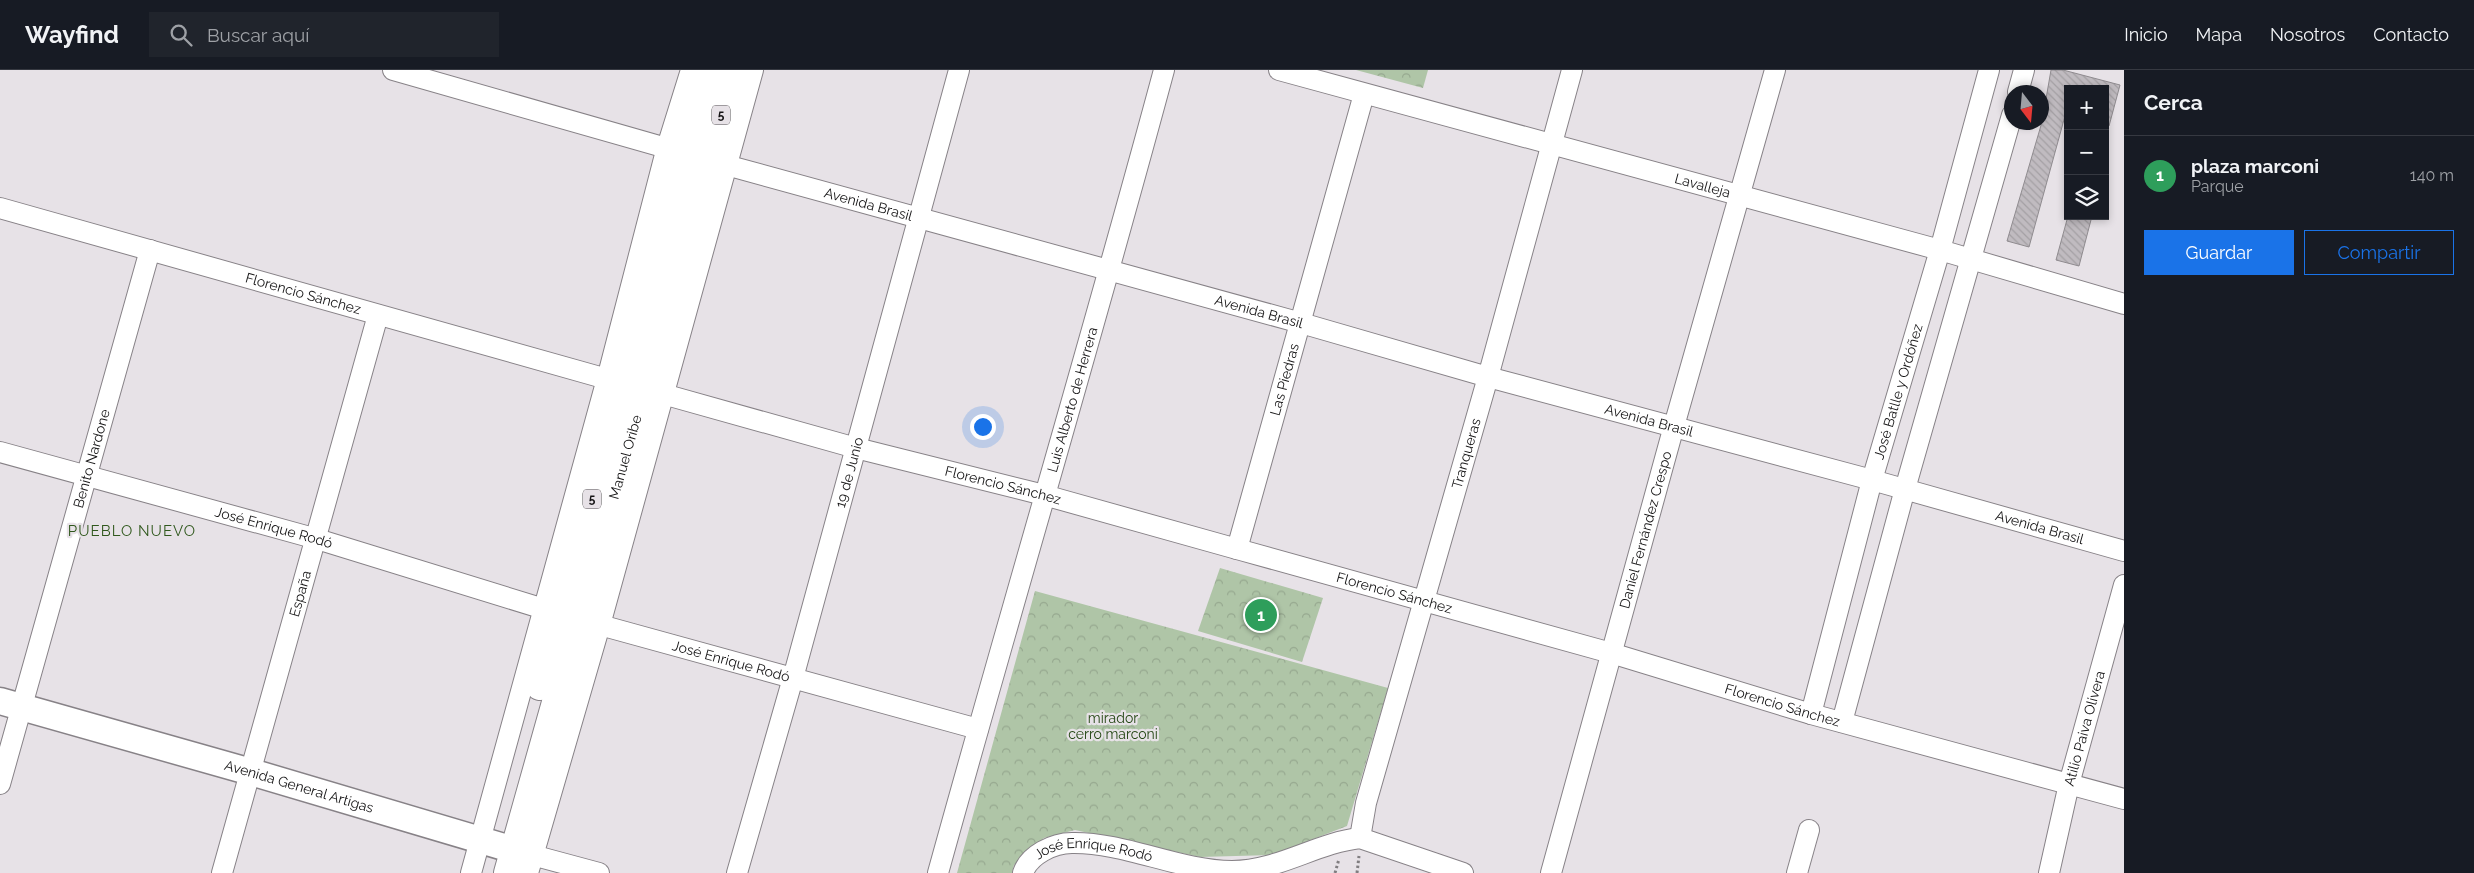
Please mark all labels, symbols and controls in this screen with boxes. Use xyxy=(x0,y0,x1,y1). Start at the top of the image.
search box xyxy=(149,12,499,57)
text: Wayfind xyxy=(25,20,119,49)
icon: search xyxy=(167,21,195,49)
text: Buscar aquí xyxy=(207,24,309,46)
text: Inicio xyxy=(2124,24,2168,45)
text: Mapa xyxy=(2196,24,2242,45)
text: Nosotros xyxy=(2270,24,2345,45)
text: Contacto xyxy=(2373,24,2449,45)
north arrow xyxy=(2004,85,2049,130)
map controls xyxy=(2064,85,2109,220)
button: + xyxy=(2064,85,2109,130)
text: Cerca xyxy=(2144,90,2203,115)
road number: 5 xyxy=(712,106,730,124)
button: − xyxy=(2064,130,2109,175)
text: plaza marconi xyxy=(2191,155,2319,177)
text: 1 xyxy=(2156,166,2164,185)
text: 140 m xyxy=(2410,166,2454,185)
street label: Lavalleja xyxy=(1673,170,1732,201)
button: layers xyxy=(2064,175,2109,220)
text: Parque xyxy=(2191,177,2244,196)
street label: Avenida Brasil xyxy=(822,184,915,224)
button: Guardar xyxy=(2144,230,2294,275)
button: Compartir xyxy=(2304,230,2454,275)
street label: Florencio Sánchez xyxy=(244,270,363,317)
street label: Avenida Brasil xyxy=(1213,292,1305,331)
street label: José Batlle y Ordóñez xyxy=(1871,322,1926,461)
street label: Luis Alberto de Herrera xyxy=(1044,325,1100,474)
street label: Las Piedras xyxy=(1267,341,1302,417)
street label: Avenida Brasil xyxy=(1603,401,1695,440)
street label: Benito Nardone xyxy=(70,407,113,510)
street label: Manuel Oribe xyxy=(606,413,645,501)
your location xyxy=(970,414,996,440)
street label: Tranqueras xyxy=(1448,416,1484,491)
street label: 19 de Junio xyxy=(832,435,866,509)
street label: Daniel Fernández Crespo xyxy=(1616,449,1675,610)
street label: Florencio Sánchez xyxy=(943,463,1063,507)
road number: 5 xyxy=(583,489,601,508)
street label: José Enrique Rodó xyxy=(213,503,335,551)
street label: Avenida Brasil xyxy=(1994,507,2086,547)
district label: PUEBLO NUEVO xyxy=(68,522,196,540)
street label: España xyxy=(286,569,314,619)
street label: Florencio Sánchez xyxy=(1335,569,1454,616)
pin: 1 xyxy=(1245,596,1277,634)
street label: José Enrique Rodó xyxy=(671,637,792,685)
street label: Atilio Paiva Olivera xyxy=(2061,669,2108,788)
street label: Florencio Sánchez xyxy=(1723,680,1842,730)
park label: mirador cerro marconi xyxy=(1068,710,1158,742)
street label: Avenida General Artigas xyxy=(223,757,376,816)
street label: José Enrique Rodó xyxy=(1031,835,1155,864)

